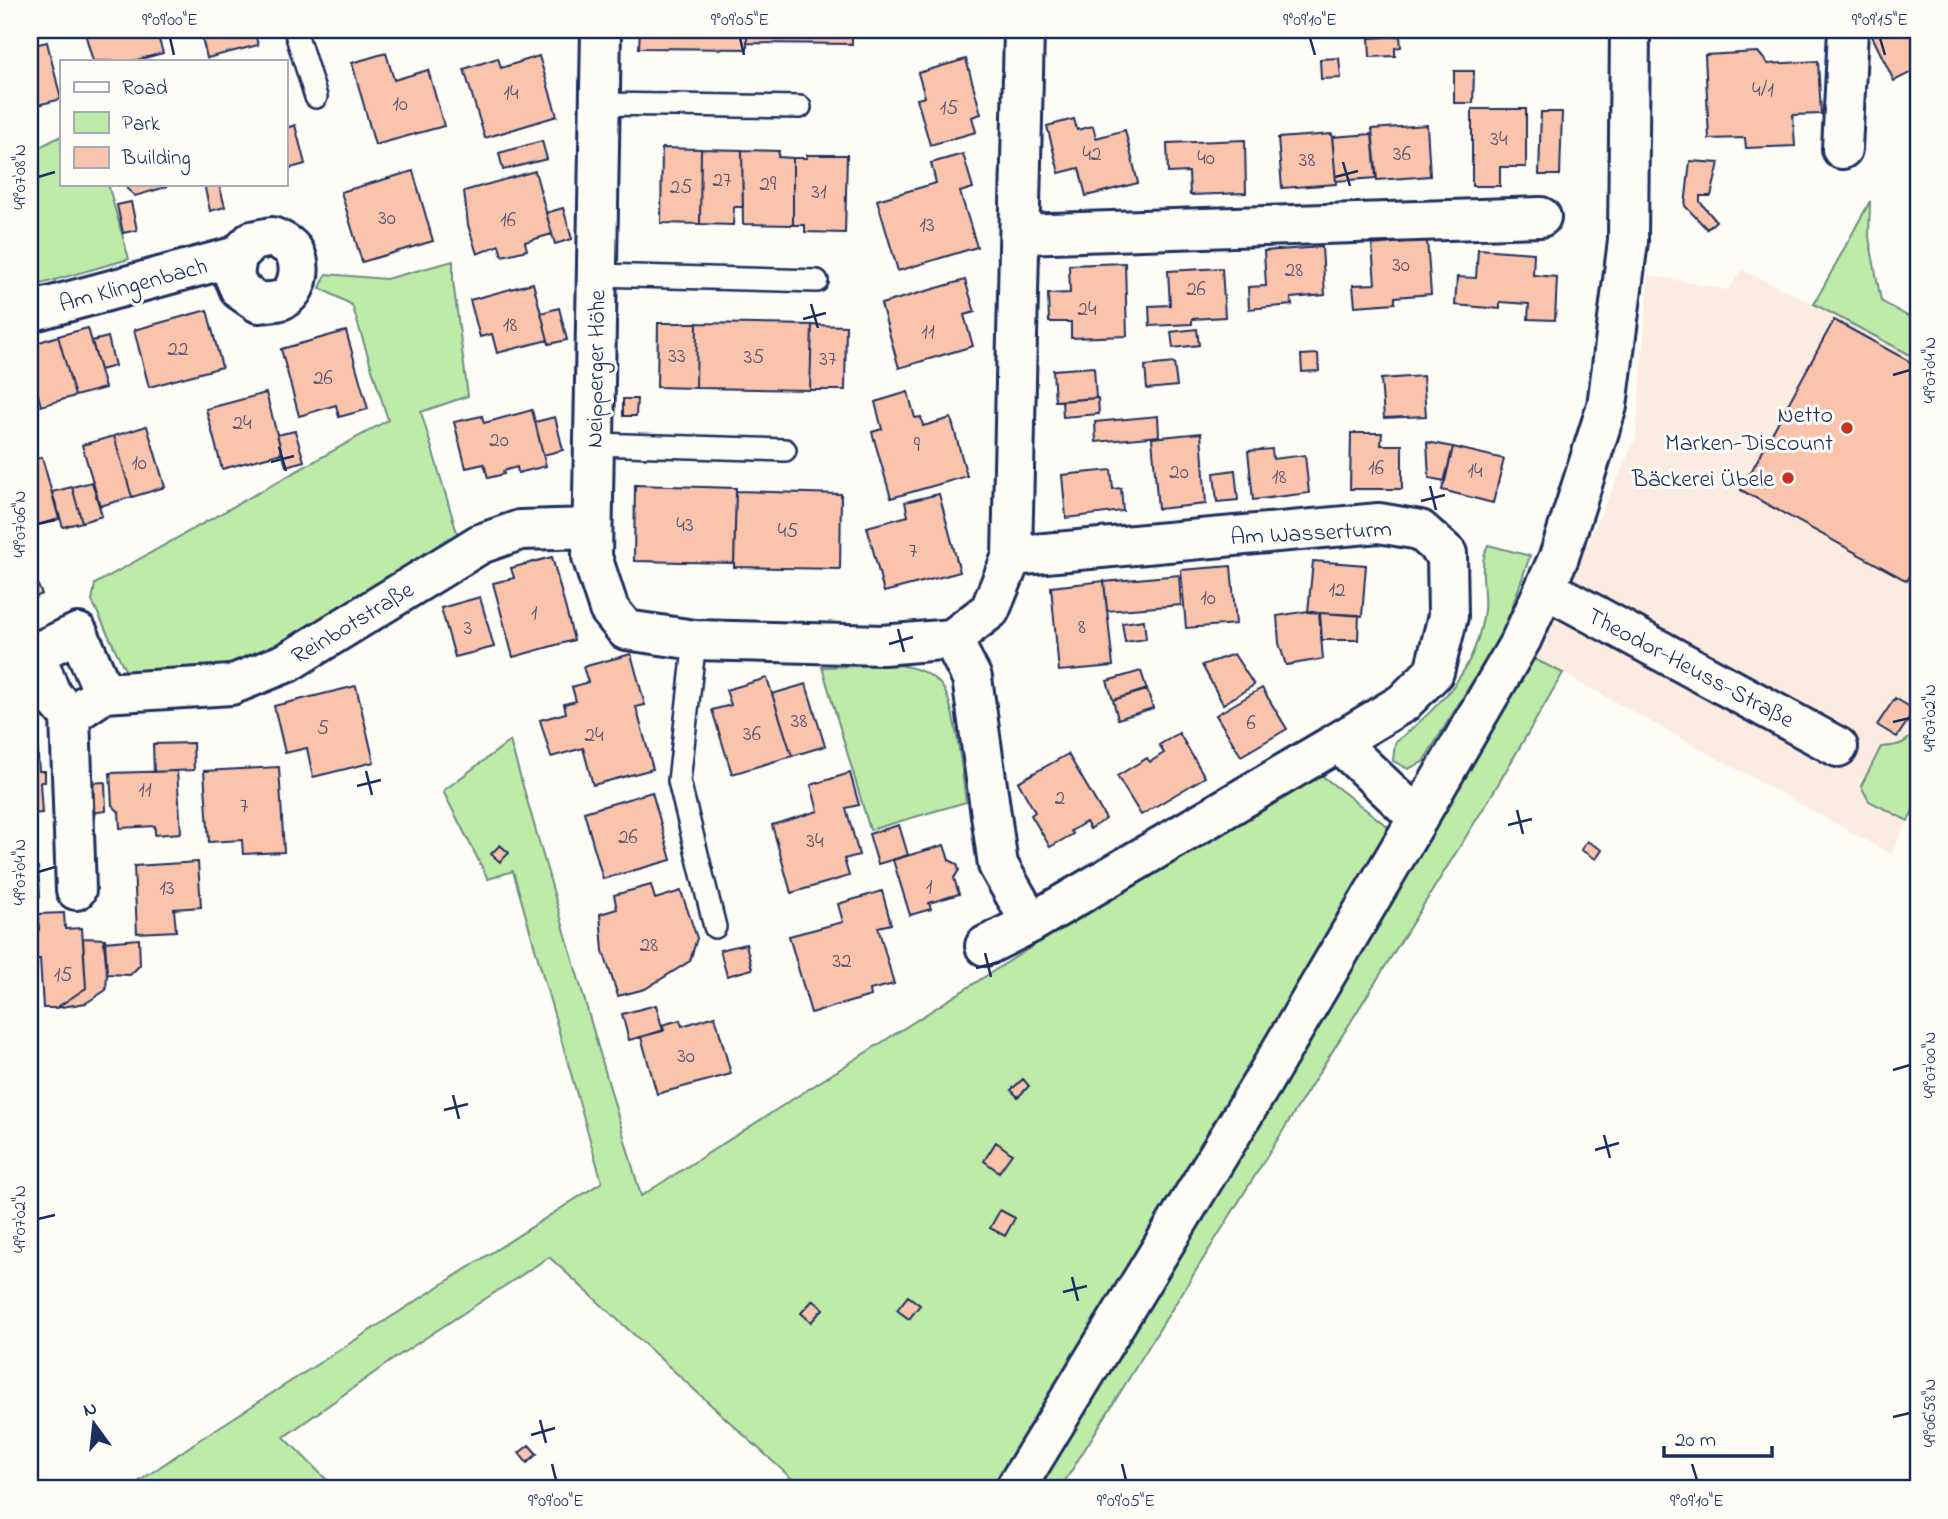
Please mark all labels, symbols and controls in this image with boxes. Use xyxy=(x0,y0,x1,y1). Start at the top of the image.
text: 9°09'00"E xyxy=(142,8,198,34)
text: 9°09'05"E xyxy=(711,8,769,34)
text: 9°09'10"E xyxy=(1283,8,1337,34)
text: 9°09'15"E xyxy=(1852,8,1908,34)
legend xyxy=(60,60,287,186)
text: Road xyxy=(122,74,168,104)
house number: 4/1 xyxy=(1752,76,1774,106)
house number: 14 xyxy=(503,79,519,109)
house number: 10 xyxy=(392,90,408,120)
house number: 15 xyxy=(940,94,958,124)
text: Park xyxy=(122,110,161,140)
house number: 34 xyxy=(1490,125,1508,155)
house number: 42 xyxy=(1082,140,1102,170)
house number: 36 xyxy=(1393,140,1411,170)
text: 49°07'08"N xyxy=(8,144,34,210)
text: Building xyxy=(121,144,191,176)
house number: 40 xyxy=(1197,144,1215,174)
house number: 38 xyxy=(1299,146,1315,176)
house number: 27 xyxy=(712,166,732,196)
house number: 29 xyxy=(760,170,777,200)
house number: 25 xyxy=(670,173,692,203)
house number: 31 xyxy=(811,178,827,208)
house number: 30 xyxy=(378,204,396,234)
house number: 16 xyxy=(500,206,516,236)
house number: 13 xyxy=(919,211,935,241)
street label: Am Klingenbach xyxy=(56,250,212,323)
house number: 30 xyxy=(1392,251,1410,281)
house number: 28 xyxy=(1285,256,1303,286)
house number: 26 xyxy=(1186,275,1206,305)
street label: Neipperger Höhe xyxy=(579,289,616,449)
house number: 24 xyxy=(1077,295,1097,325)
house number: 18 xyxy=(503,311,517,341)
house number: 11 xyxy=(921,318,935,348)
house number: 22 xyxy=(168,335,188,365)
text: 49°07'04"N xyxy=(1918,337,1944,403)
house number: 33 xyxy=(668,342,686,372)
house number: 35 xyxy=(744,343,764,373)
house number: 37 xyxy=(819,345,837,375)
house number: 26 xyxy=(313,364,333,394)
place label: Netto Marken-Discount xyxy=(1665,399,1833,462)
house number: 24 xyxy=(232,409,252,439)
marker: Netto Marken-Discount xyxy=(1839,420,1855,436)
house number: 20 xyxy=(489,426,509,456)
house number: 9 xyxy=(914,431,921,461)
house number: 10 xyxy=(131,449,147,479)
house number: 16 xyxy=(1368,454,1384,484)
house number: 14 xyxy=(1467,457,1483,487)
house number: 20 xyxy=(1169,458,1189,488)
house number: 18 xyxy=(1272,463,1286,493)
place label: Bäckerei Übele xyxy=(1631,463,1774,498)
marker: Bäckerei Übele xyxy=(1780,470,1796,486)
text: 49°07'06"N xyxy=(8,491,34,557)
house number: 43 xyxy=(676,511,694,541)
street label: Am Wasserturm xyxy=(1230,513,1393,556)
house number: 45 xyxy=(778,517,798,547)
house number: 7 xyxy=(909,537,918,567)
street label: Reinbotstraße xyxy=(285,574,421,675)
house number: 12 xyxy=(1328,576,1346,606)
house number: 10 xyxy=(1200,584,1216,614)
house number: 1 xyxy=(531,599,538,629)
street label: Theodor-Heuss-Straße xyxy=(1580,600,1800,739)
house number: 8 xyxy=(1078,613,1086,643)
house number: 3 xyxy=(464,614,472,644)
text: 49°07'02"N xyxy=(1918,684,1944,752)
house number: 38 xyxy=(791,707,807,737)
house number: 6 xyxy=(1246,709,1256,739)
house number: 5 xyxy=(317,714,329,744)
house number: 36 xyxy=(743,720,761,750)
house number: 24 xyxy=(584,721,604,751)
house number: 11 xyxy=(138,776,152,806)
house number: 2 xyxy=(1055,784,1065,814)
house number: 7 xyxy=(240,792,249,822)
house number: 26 xyxy=(618,823,638,853)
house number: 34 xyxy=(806,827,824,857)
text: 49°07'04"N xyxy=(8,839,34,905)
house number: 1 xyxy=(926,873,933,903)
house number: 13 xyxy=(159,874,175,904)
house number: 28 xyxy=(640,931,658,961)
house number: 32 xyxy=(832,947,852,977)
house number: 15 xyxy=(54,961,72,991)
text: 49°07'00"N xyxy=(1918,1032,1944,1098)
house number: 30 xyxy=(677,1042,695,1072)
text: 49°07'02"N xyxy=(8,1185,34,1253)
text: 49°06'58"N xyxy=(1918,1379,1944,1447)
north arrow xyxy=(60,1390,130,1460)
text: N xyxy=(81,1395,100,1425)
scale bar xyxy=(1664,1414,1773,1458)
text: 20 m xyxy=(1675,1426,1716,1456)
text: 9°09'00"E xyxy=(528,1489,584,1515)
text: 9°09'05"E xyxy=(1097,1489,1155,1515)
text: 9°09'10"E xyxy=(1670,1489,1724,1515)

